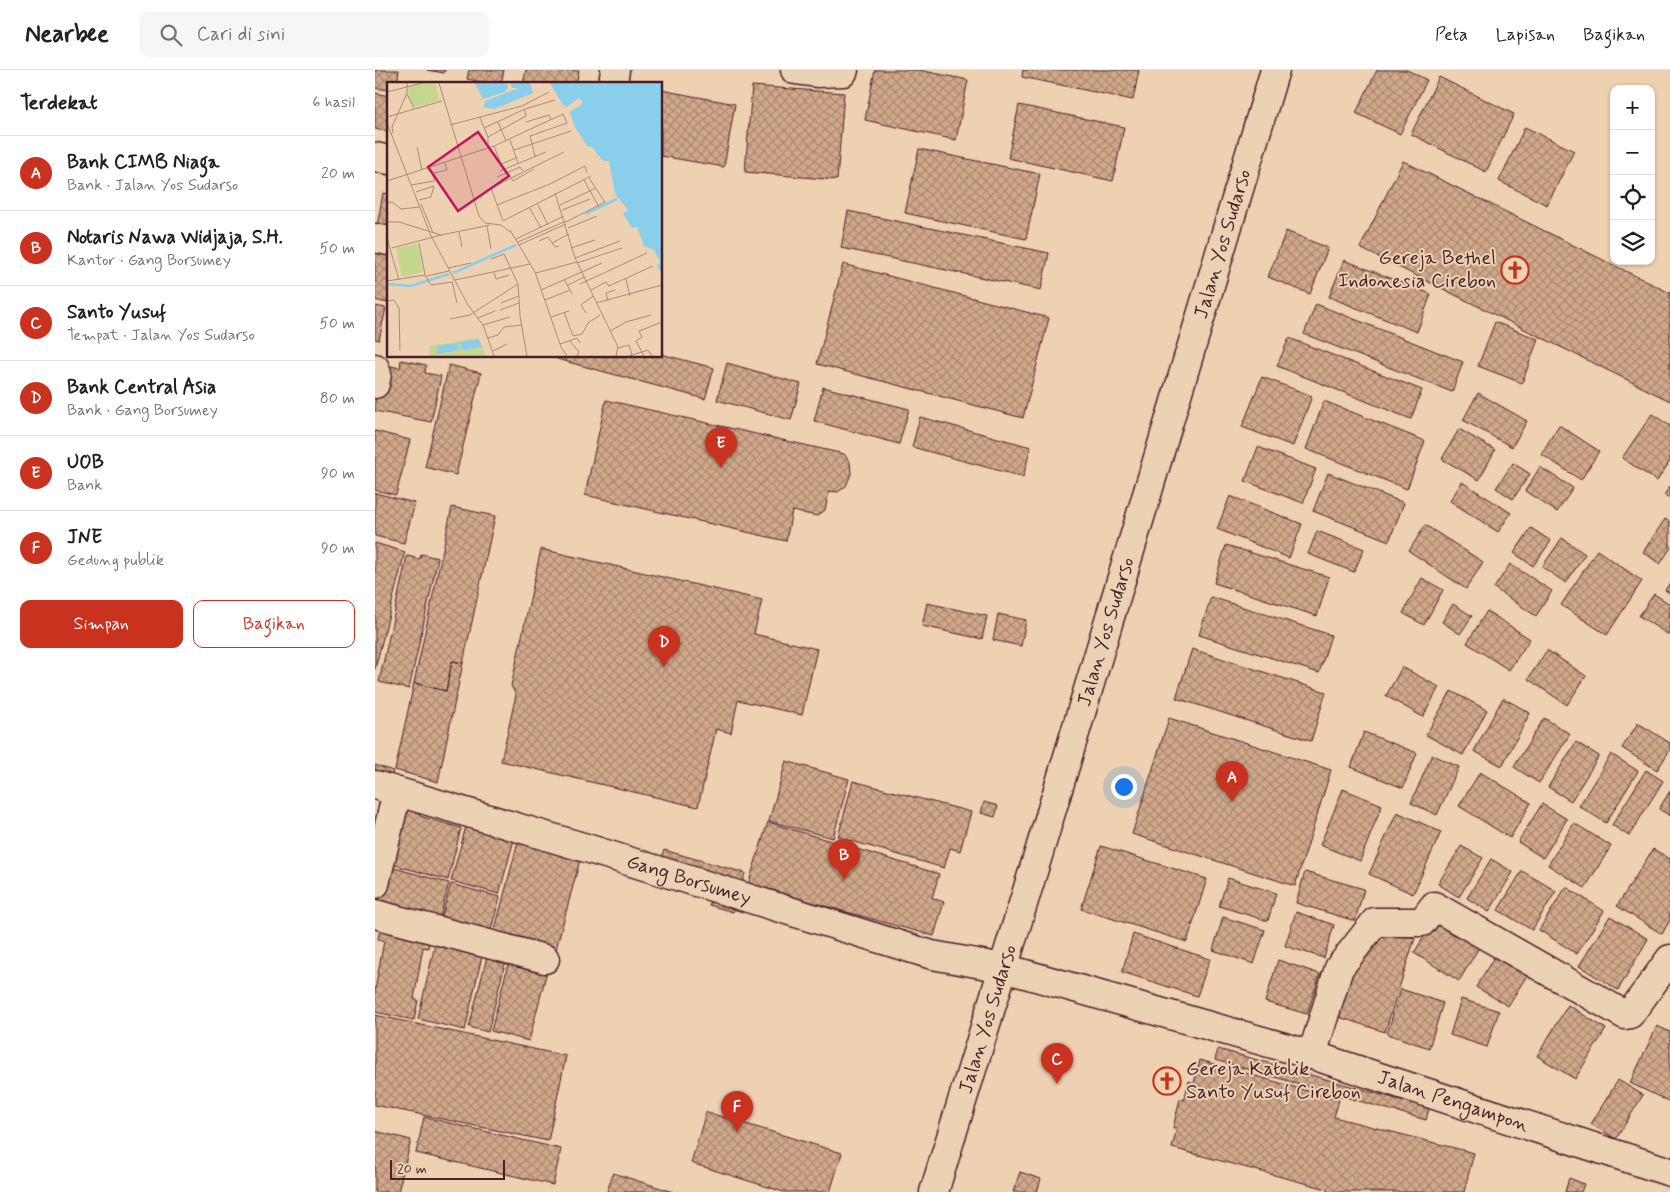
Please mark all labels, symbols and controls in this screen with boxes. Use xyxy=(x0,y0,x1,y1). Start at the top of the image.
search box xyxy=(139,12,489,57)
text: Nearbee xyxy=(25,19,109,50)
icon: search xyxy=(157,21,185,49)
text: Cari di sini xyxy=(197,22,285,47)
text: Peta xyxy=(1435,23,1468,47)
text: Lapisan xyxy=(1496,23,1555,47)
text: Bagikan xyxy=(1583,23,1645,47)
inset map xyxy=(387,82,663,358)
map controls xyxy=(1610,85,1655,265)
button: + xyxy=(1610,85,1655,130)
text: Terdekat xyxy=(20,89,98,117)
text: 6 hasil xyxy=(312,92,355,113)
button: − xyxy=(1610,130,1655,175)
text: Bank CIMB Niaga xyxy=(67,150,220,175)
text: A xyxy=(31,163,41,184)
text: 20 m xyxy=(321,163,355,184)
street label: Jalan Yos Sudarso xyxy=(1187,166,1258,322)
text: Bank · Jalan Yos Sudarso xyxy=(67,175,238,196)
button: locate xyxy=(1610,175,1655,220)
button: layers xyxy=(1610,220,1655,265)
text: Notaris Nawa Widjaja, S.H. xyxy=(67,225,283,250)
text: B xyxy=(31,238,41,259)
text: 50 m xyxy=(319,238,355,259)
place label: Gereja Bethel Indonesia Cirebon xyxy=(1338,245,1496,295)
text: Kantor · Gang Borsumey xyxy=(67,250,231,271)
church icon: Gereja Bethel Indonesia Cirebon xyxy=(1500,255,1530,285)
text: Santo Yusuf xyxy=(67,300,166,325)
text: C xyxy=(30,313,42,334)
text: 50 m xyxy=(319,313,355,334)
text: Tempat · Jalan Yos Sudarso xyxy=(67,325,255,346)
text: Bank Central Asia xyxy=(67,375,216,400)
text: D xyxy=(30,388,42,409)
text: 80 m xyxy=(320,388,355,409)
text: Bank · Gang Borsumey xyxy=(67,400,218,421)
pin: E xyxy=(705,427,737,468)
text: UOB xyxy=(67,450,104,475)
text: E xyxy=(31,463,41,484)
text: 90 m xyxy=(321,463,355,484)
text: Bank xyxy=(67,475,102,496)
text: JNE xyxy=(67,525,102,550)
text: F xyxy=(32,538,40,559)
text: 90 m xyxy=(321,538,355,559)
text: Gedung publik xyxy=(67,550,164,571)
street label: Jalan Yos Sudarso xyxy=(1071,554,1141,710)
button: Simpan xyxy=(20,600,183,648)
button: Bagikan xyxy=(193,600,355,648)
pin: D xyxy=(648,626,680,667)
pin: A xyxy=(1216,761,1248,802)
your location xyxy=(1111,774,1137,800)
pin: B xyxy=(828,839,860,880)
street label: Gang Borsumey xyxy=(623,848,755,912)
street label: Jalan Yos Sudarso xyxy=(952,941,1023,1097)
pin: C xyxy=(1041,1043,1073,1084)
place label: Gereja Katolik Santo Yusuf Cirebon xyxy=(1186,1056,1361,1106)
street label: Jalan Pengampon xyxy=(1374,1064,1533,1139)
church icon: Gereja Katolik Santo Yusuf Cirebon xyxy=(1152,1066,1182,1096)
pin: F xyxy=(721,1091,753,1132)
scale bar xyxy=(390,1157,505,1180)
text: 20 m xyxy=(397,1160,427,1178)

